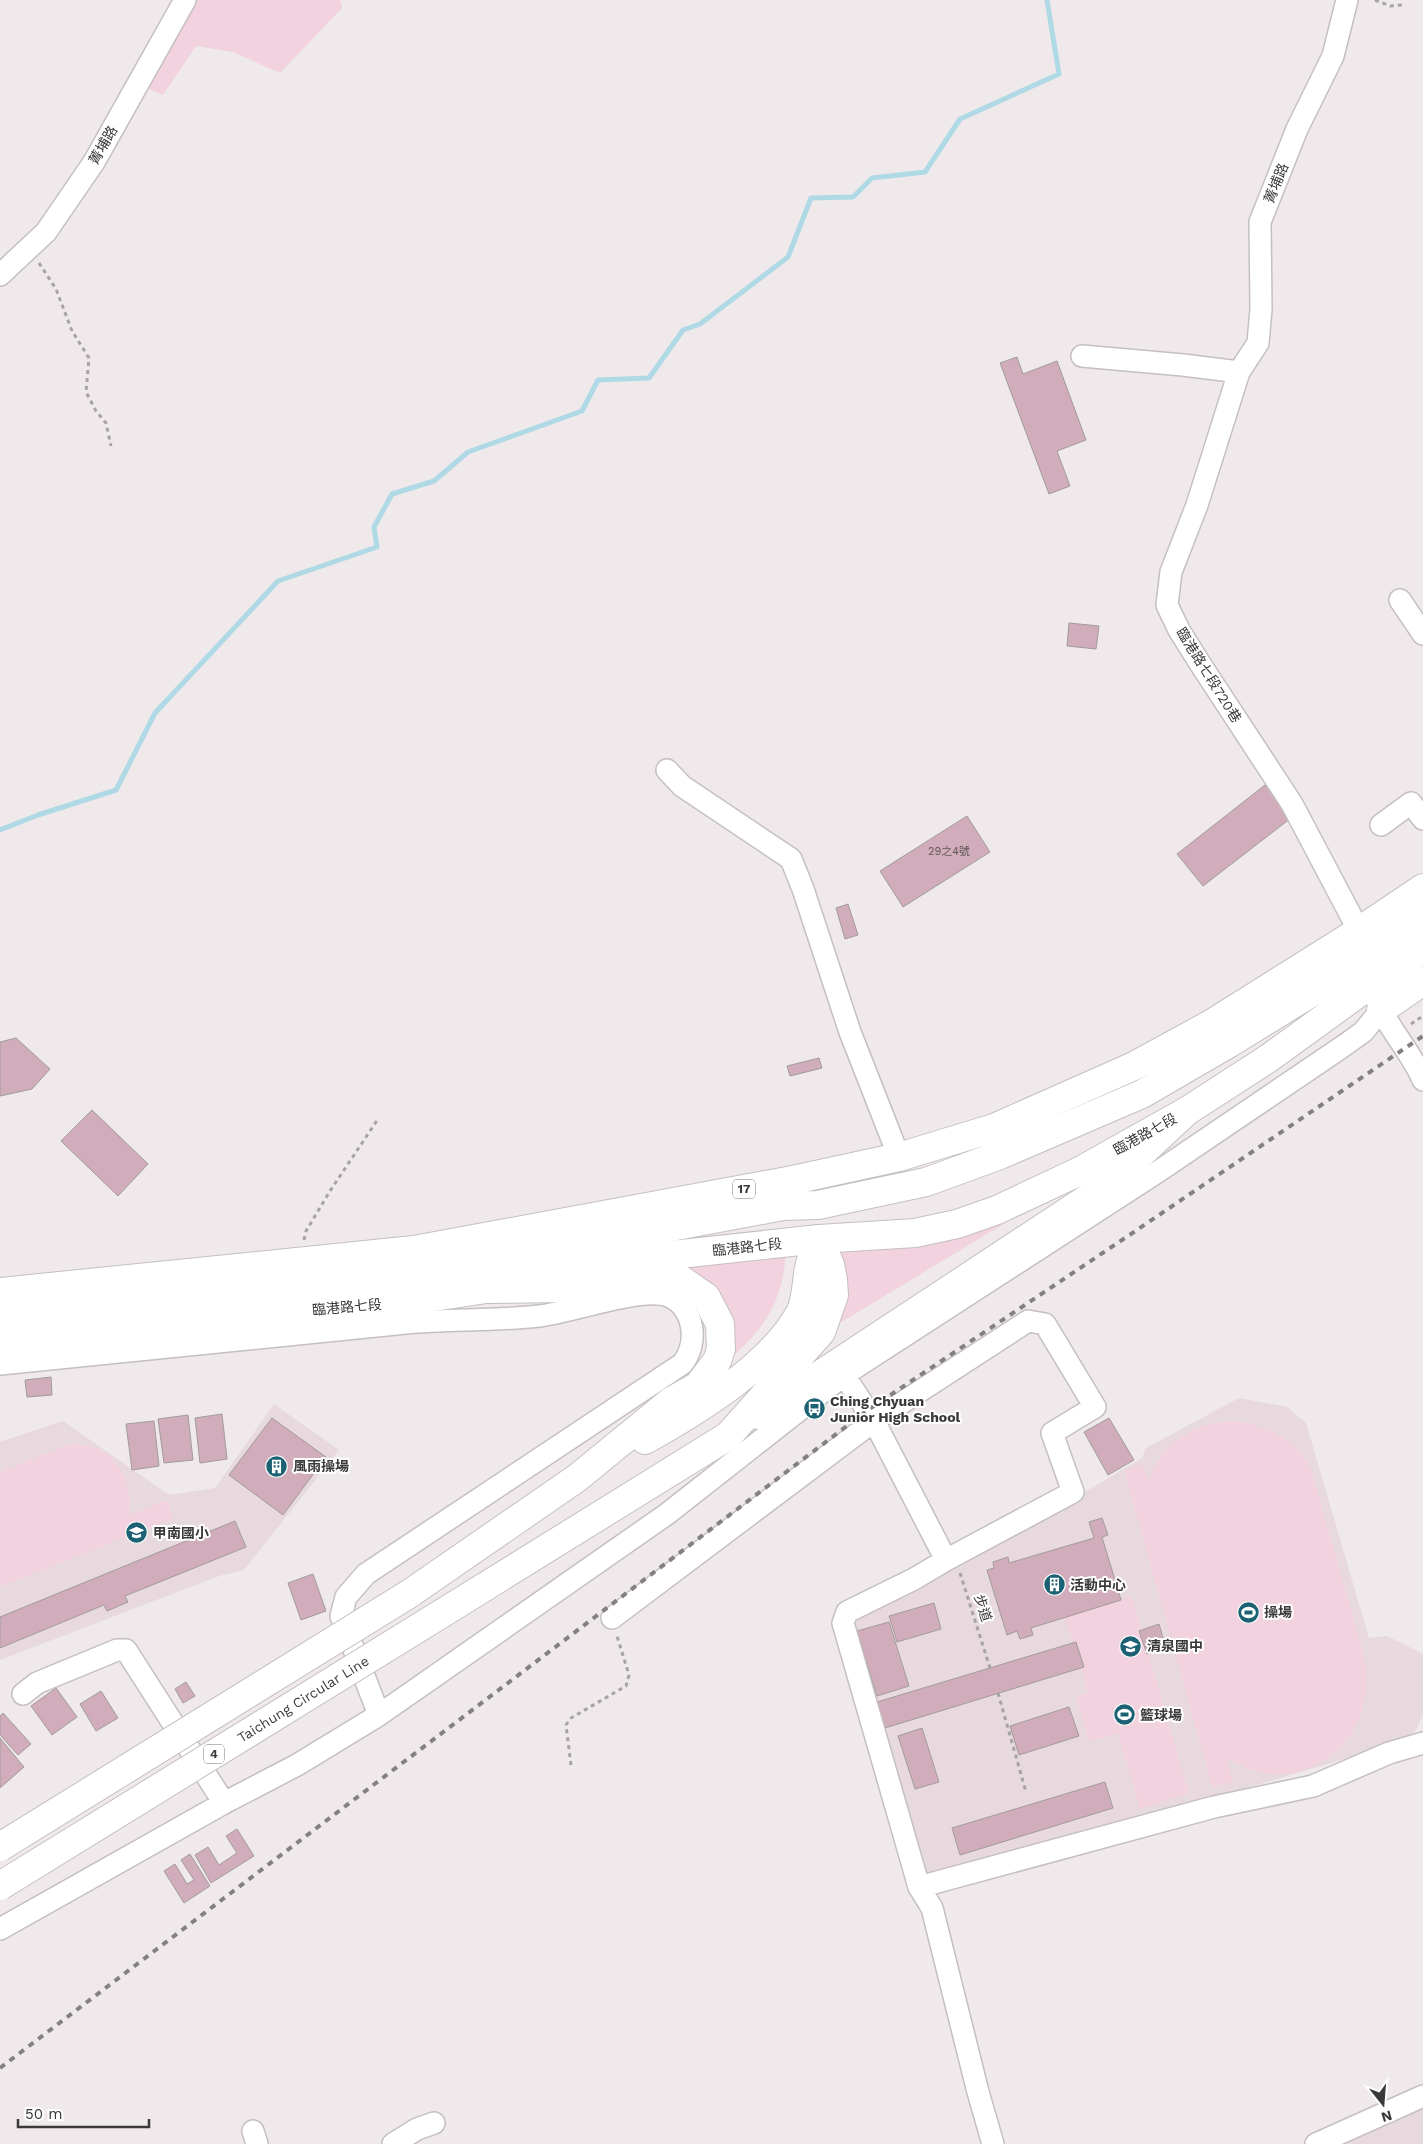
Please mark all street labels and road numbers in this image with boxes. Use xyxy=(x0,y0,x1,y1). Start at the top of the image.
street label: 菁埔路 xyxy=(86,123,120,167)
street label: 菁埔路 xyxy=(1261,161,1291,205)
street label: 臨港路七段720巷 xyxy=(1173,625,1245,725)
street label: 臨港路七段 xyxy=(1111,1110,1179,1158)
road number: 17 xyxy=(733,1180,755,1198)
street label: 臨港路七段 xyxy=(711,1235,783,1259)
street label: 臨港路七段 xyxy=(311,1296,383,1318)
street label: 步道 xyxy=(971,1592,995,1624)
street label: Taichung Circular Line xyxy=(234,1653,372,1746)
road number: 4 xyxy=(204,1745,224,1764)

